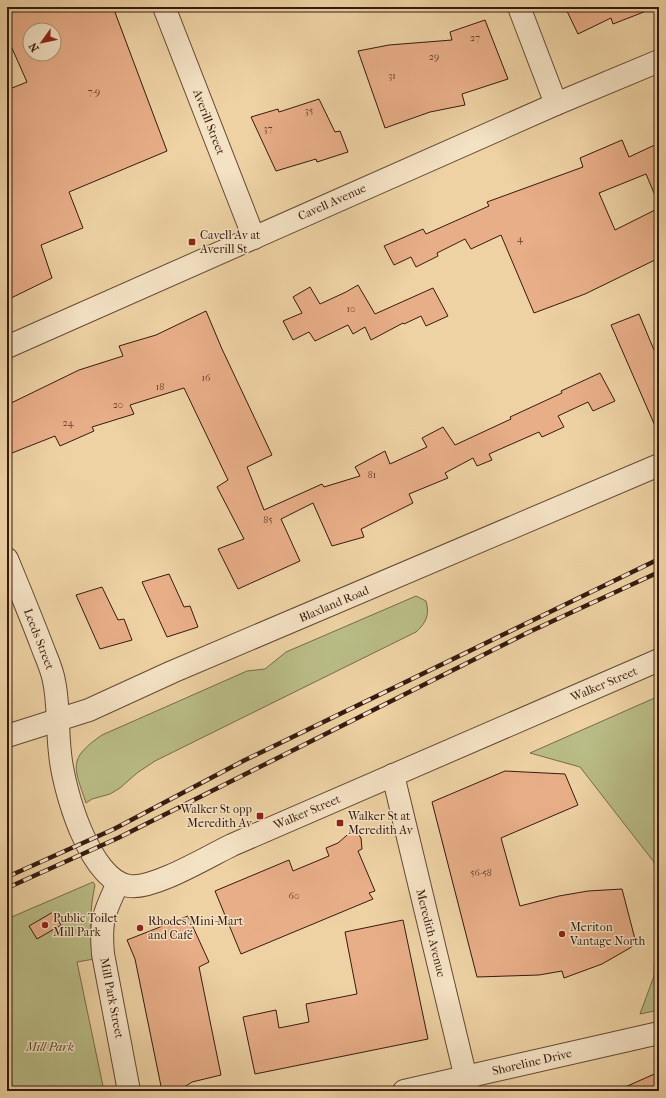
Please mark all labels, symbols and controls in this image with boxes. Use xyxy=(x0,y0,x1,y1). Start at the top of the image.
north arrow xyxy=(22,22,62,62)
house number: 27 xyxy=(470,32,480,44)
text: N xyxy=(26,40,42,54)
house number: 29 xyxy=(429,51,439,63)
house number: 31 xyxy=(388,70,396,82)
house number: 7-9 xyxy=(88,86,100,98)
street label: Averill Street xyxy=(190,86,228,157)
house number: 35 xyxy=(305,105,313,117)
house number: 37 xyxy=(264,123,273,135)
street label: Cavell Avenue xyxy=(296,181,368,223)
place label: Cavell Av at Averill St xyxy=(199,228,261,256)
house number: 4 xyxy=(517,233,524,245)
marker: Cavell Av at Averill St xyxy=(187,237,197,247)
house number: 10 xyxy=(346,303,356,315)
house number: 16 xyxy=(202,372,211,384)
house number: 18 xyxy=(156,381,164,393)
house number: 20 xyxy=(113,399,123,411)
house number: 24 xyxy=(62,417,75,429)
house number: 81 xyxy=(368,469,376,481)
house number: 85 xyxy=(263,514,273,526)
street label: Blaxland Road xyxy=(297,583,371,625)
street label: Leeds Street xyxy=(21,606,57,672)
street label: Walker Street xyxy=(568,663,640,705)
street label: Walker Street xyxy=(271,791,343,833)
place label: Walker St opp Meredith Av xyxy=(179,802,253,830)
place label: Walker St at Meredith Av xyxy=(347,809,414,837)
marker: Walker St opp Meredith Av xyxy=(255,811,265,821)
marker: Walker St at Meredith Av xyxy=(335,818,345,828)
house number: 56-58 xyxy=(470,867,492,879)
street label: Meredith Avenue xyxy=(413,888,449,978)
house number: 60 xyxy=(289,890,299,902)
place label: Public Toilet Mill Park xyxy=(53,911,118,939)
place label: Rhodes Mini-Mart and Café xyxy=(148,914,244,942)
marker: Public Toilet Mill Park xyxy=(40,920,50,930)
place label: Meriton Vantage North xyxy=(569,920,646,948)
marker: Rhodes Mini-Mart and Café xyxy=(135,923,145,933)
marker: Meriton Vantage North xyxy=(557,929,567,939)
street label: Mill Park Street xyxy=(97,956,127,1040)
park label: Mill Park xyxy=(25,1040,74,1054)
street label: Shoreline Drive xyxy=(491,1046,573,1078)

